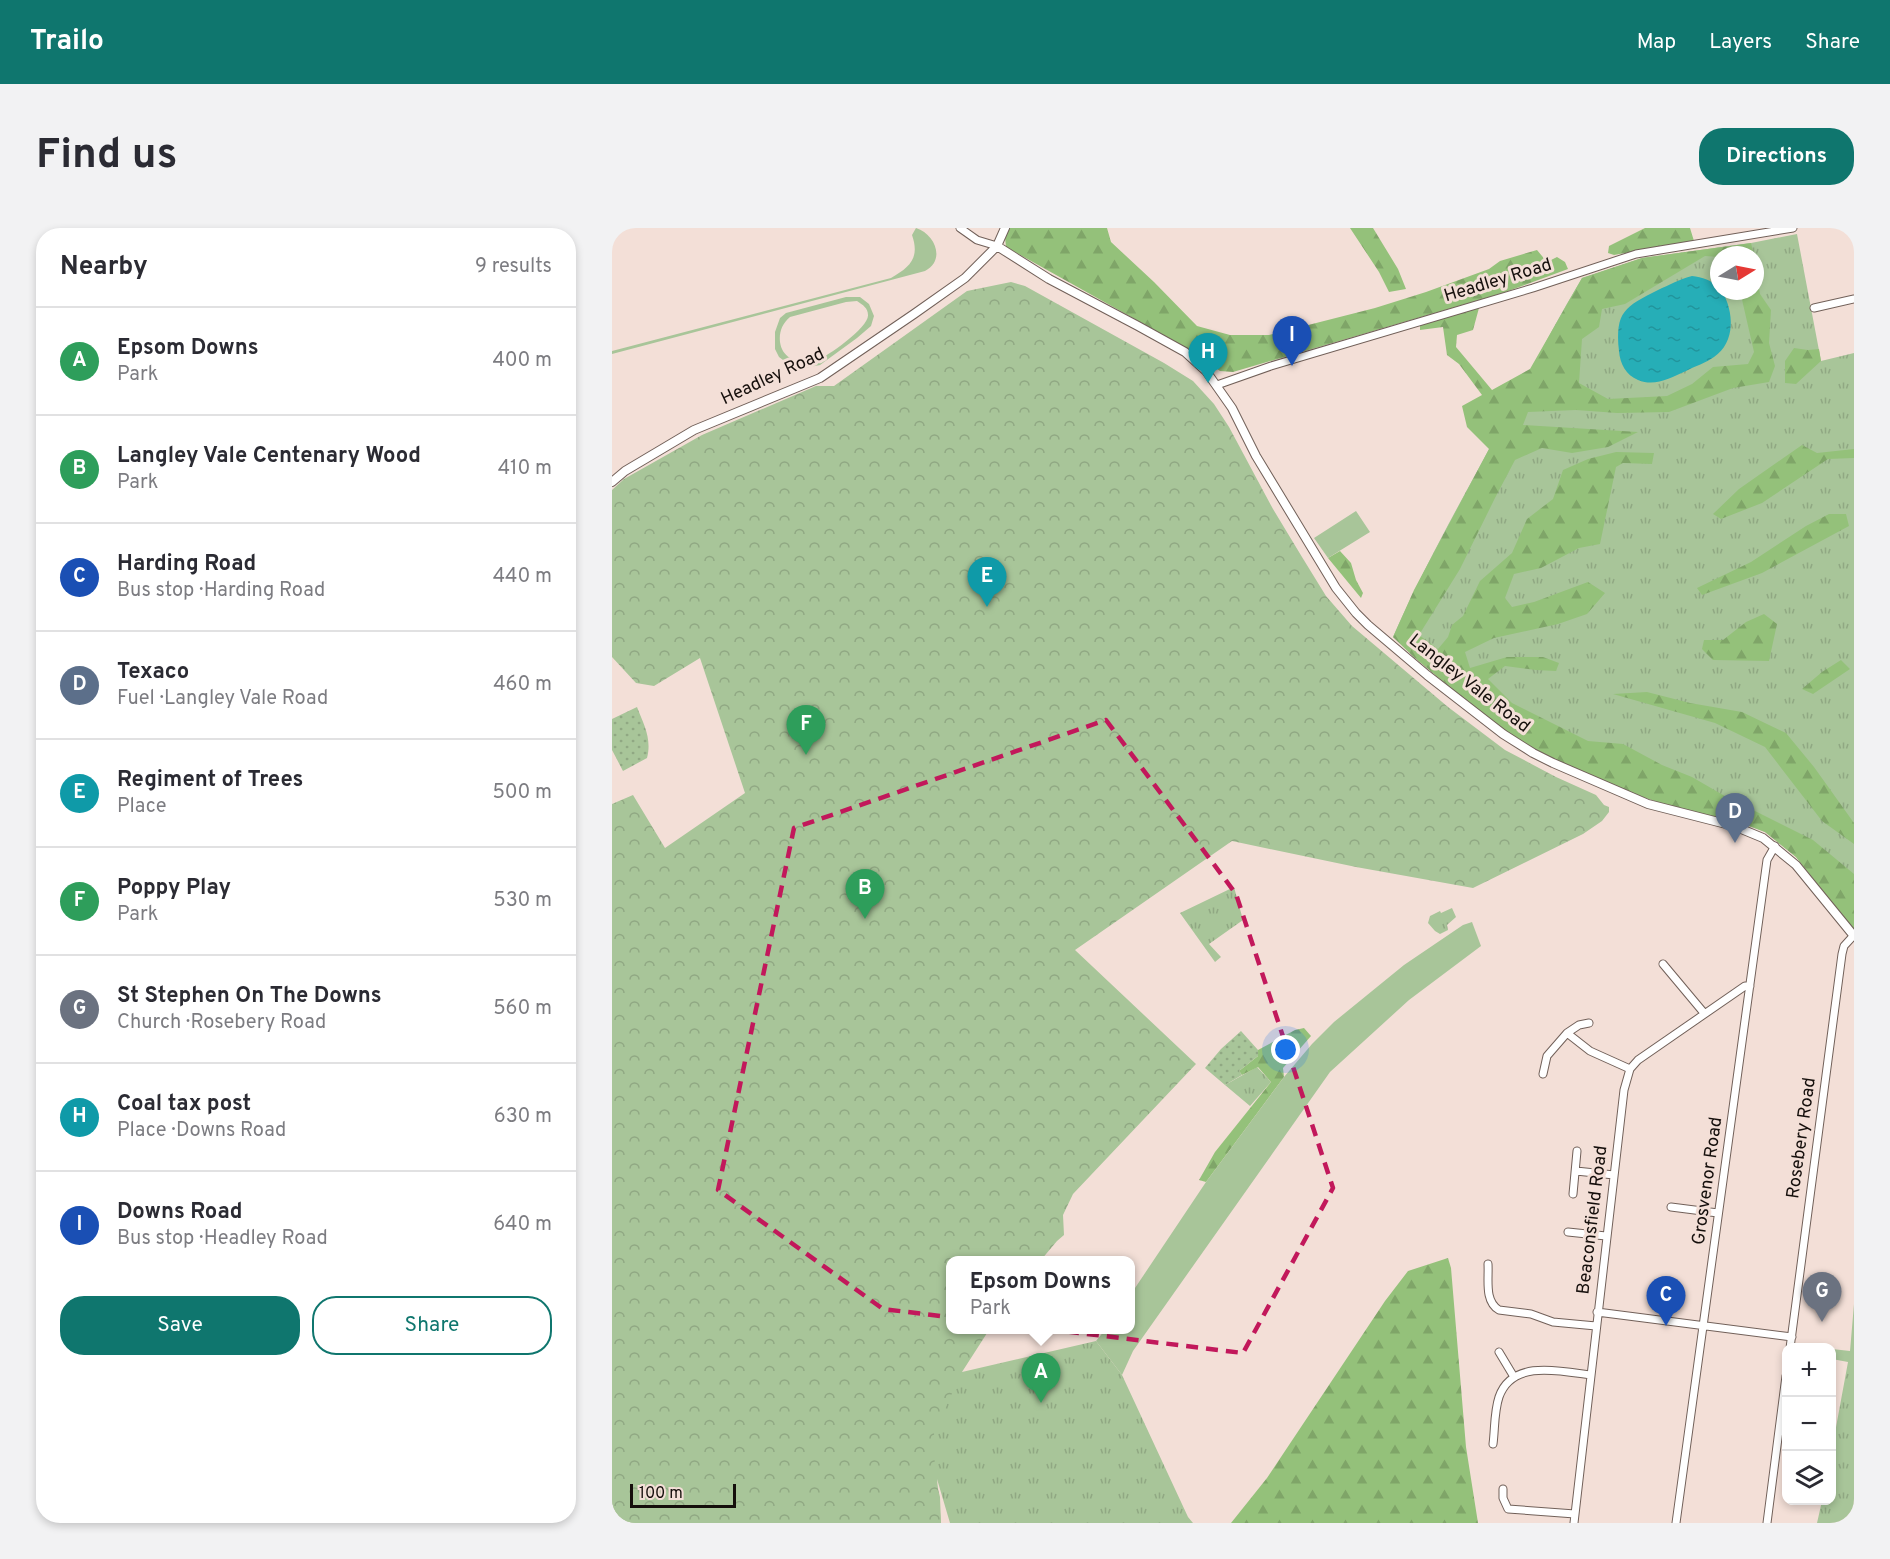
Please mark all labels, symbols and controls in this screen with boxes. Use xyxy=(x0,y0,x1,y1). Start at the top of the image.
text: Trailo xyxy=(30,24,104,60)
text: Map xyxy=(1637,29,1676,56)
text: Layers xyxy=(1709,29,1772,56)
text: Share xyxy=(1805,29,1860,56)
button: Directions xyxy=(1699,128,1854,185)
text: Find us xyxy=(36,130,177,183)
north arrow xyxy=(1710,246,1764,300)
text: Nearby xyxy=(60,251,148,284)
text: 9 results xyxy=(475,254,552,280)
street label: Headley Road xyxy=(1441,254,1555,308)
pin: I xyxy=(1272,316,1312,366)
pin: H xyxy=(1188,334,1228,383)
text: Epsom Downs xyxy=(117,335,259,362)
street label: Headley Road xyxy=(718,343,828,411)
text: A xyxy=(72,348,87,374)
text: 400 m xyxy=(492,348,552,374)
text: Park xyxy=(117,362,158,388)
text: Langley Vale Centenary Wood xyxy=(117,443,421,470)
text: B xyxy=(73,456,86,482)
text: 410 m xyxy=(498,456,552,482)
text: Park xyxy=(117,470,158,496)
text: Harding Road xyxy=(117,551,256,578)
pin: E xyxy=(968,558,1006,607)
text: C xyxy=(73,564,86,590)
text: 440 m xyxy=(493,564,552,590)
text: Bus stop · Harding Road xyxy=(117,578,325,604)
street label: Langley Vale Road xyxy=(1404,629,1534,739)
text: Texaco xyxy=(117,659,189,686)
text: D xyxy=(72,672,87,698)
text: 460 m xyxy=(493,672,552,698)
text: Fuel · Langley Vale Road xyxy=(117,686,328,712)
pin: F xyxy=(786,706,826,755)
text: Regiment of Trees xyxy=(117,767,303,794)
text: E xyxy=(73,780,86,806)
text: 500 m xyxy=(492,780,552,806)
text: Place xyxy=(117,794,167,820)
pin: D xyxy=(1716,794,1754,843)
pin: B xyxy=(846,870,884,919)
text: Poppy Play xyxy=(117,875,231,902)
text: F xyxy=(74,888,85,914)
text: 530 m xyxy=(493,888,552,914)
text: Park xyxy=(117,902,158,928)
text: St Stephen On The Downs xyxy=(117,983,382,1010)
text: G xyxy=(73,996,86,1022)
text: 560 m xyxy=(493,996,552,1022)
text: Church · Rosebery Road xyxy=(117,1010,326,1036)
your location xyxy=(1271,1035,1300,1064)
street label: Rosebery Road xyxy=(1782,1076,1822,1200)
text: Coal tax post xyxy=(117,1091,251,1118)
text: H xyxy=(72,1104,87,1130)
text: 630 m xyxy=(494,1104,552,1130)
street label: Grosvenor Road xyxy=(1688,1115,1728,1247)
text: Place · Downs Road xyxy=(117,1118,286,1144)
street label: Beaconsfield Road xyxy=(1572,1144,1614,1296)
text: Downs Road xyxy=(117,1199,242,1226)
text: I xyxy=(77,1212,82,1238)
text: 640 m xyxy=(493,1212,552,1238)
text: Bus stop · Headley Road xyxy=(117,1226,328,1252)
popup xyxy=(946,1256,1135,1334)
text: Epsom Downs xyxy=(970,1269,1111,1296)
pin: G xyxy=(1802,1272,1842,1322)
pin: C xyxy=(1646,1276,1686,1326)
button: Save xyxy=(60,1296,300,1355)
button: Share xyxy=(312,1296,552,1355)
text: Park xyxy=(970,1296,1011,1322)
map controls xyxy=(1782,1343,1836,1505)
button: + xyxy=(1782,1343,1836,1397)
pin: A xyxy=(1022,1354,1060,1403)
button: − xyxy=(1782,1397,1836,1451)
button: layers xyxy=(1782,1451,1836,1505)
scale bar xyxy=(630,1481,736,1508)
text: 100 m xyxy=(639,1484,683,1504)

